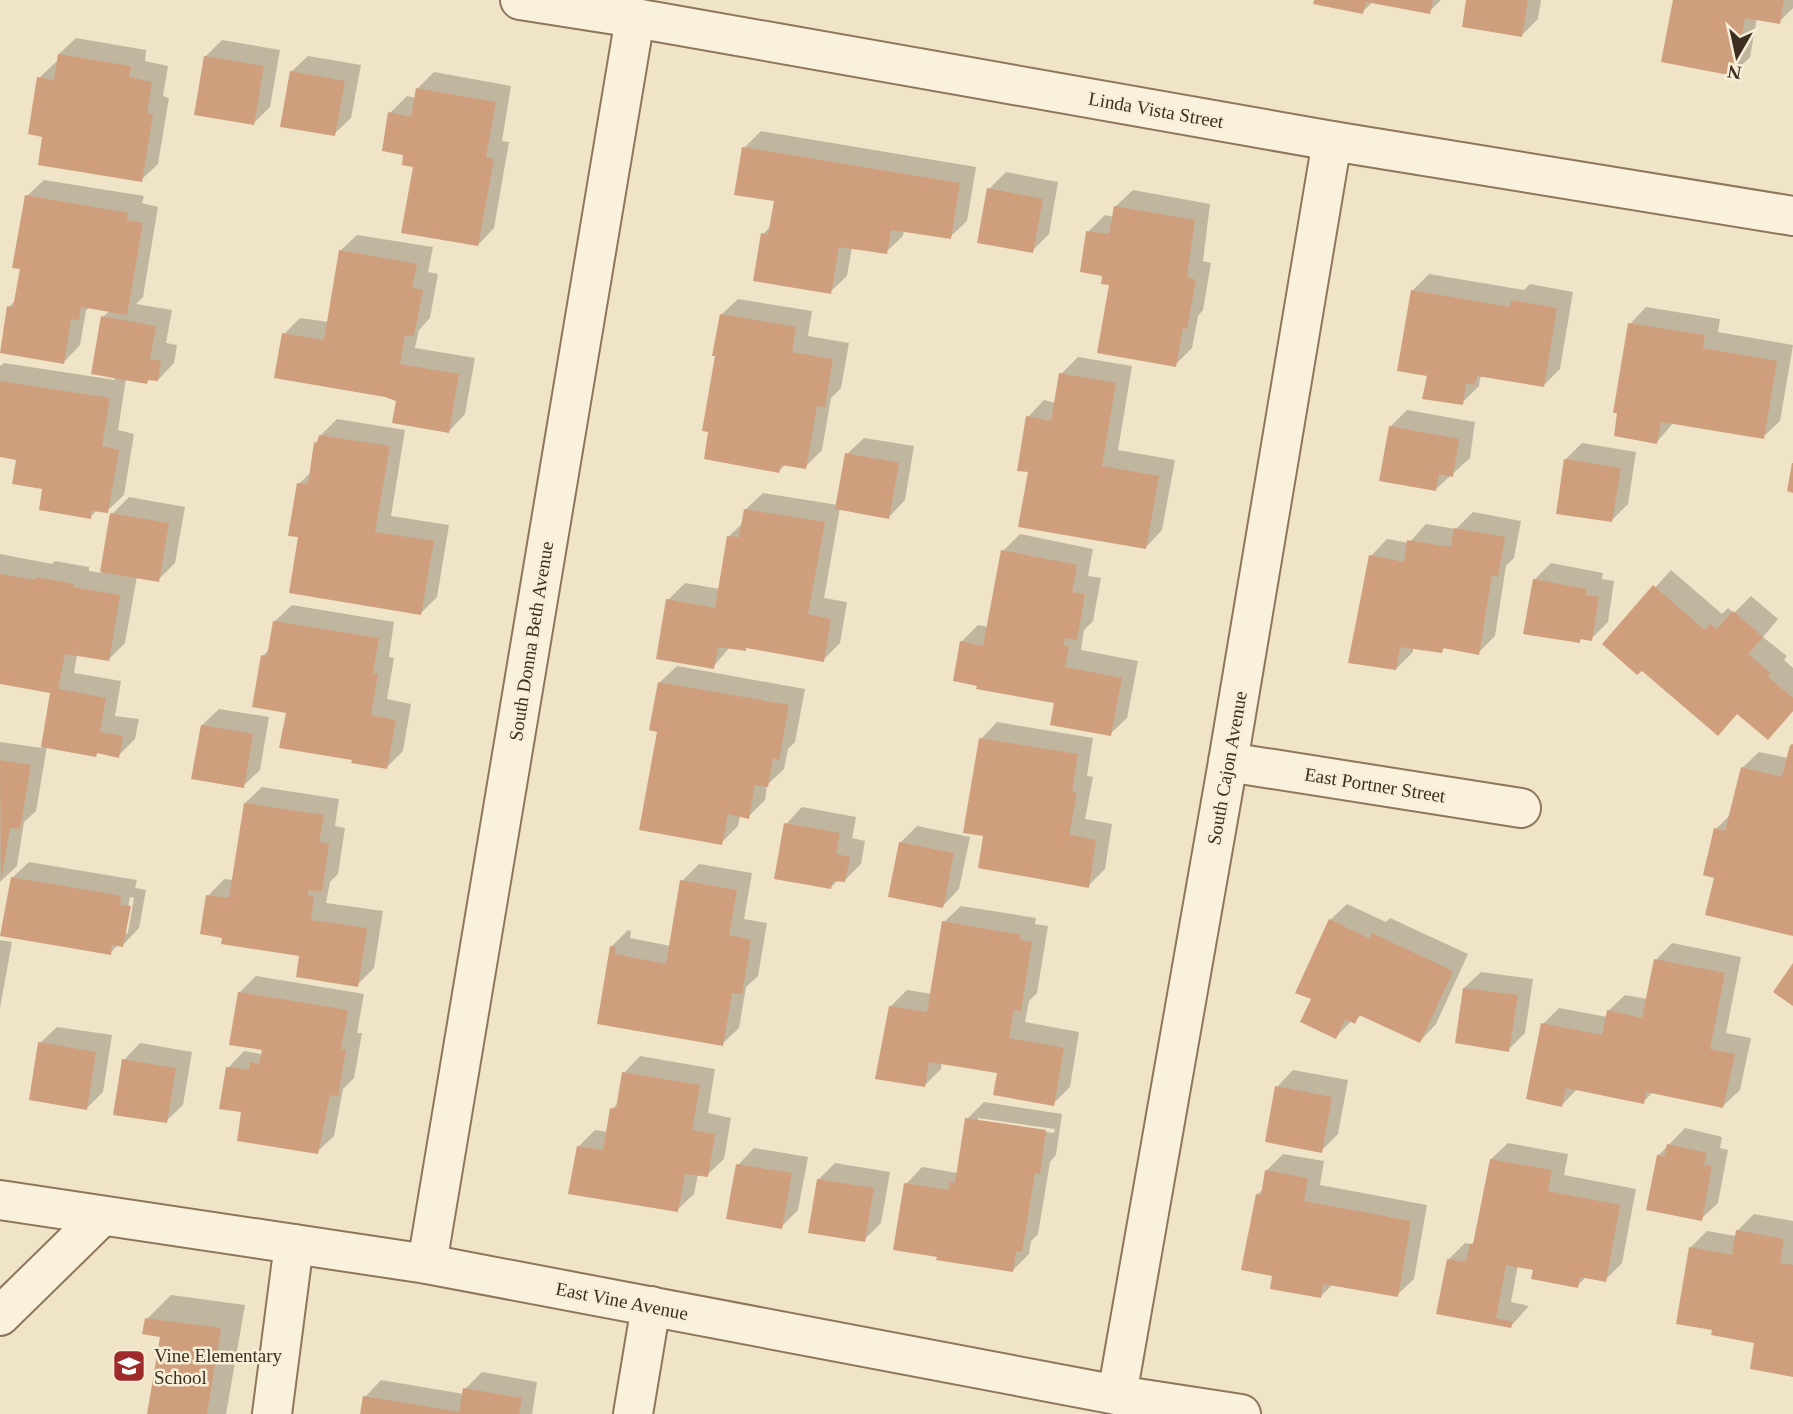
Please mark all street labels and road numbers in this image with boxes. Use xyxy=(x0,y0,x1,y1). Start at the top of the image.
street label: Linda Vista Street xyxy=(1087,88,1226,132)
street label: South Donna Beth Avenue xyxy=(505,540,557,742)
street label: South Cajon Avenue xyxy=(1203,689,1251,847)
street label: East Portner Street xyxy=(1303,763,1448,807)
street label: East Vine Avenue xyxy=(554,1278,690,1324)

